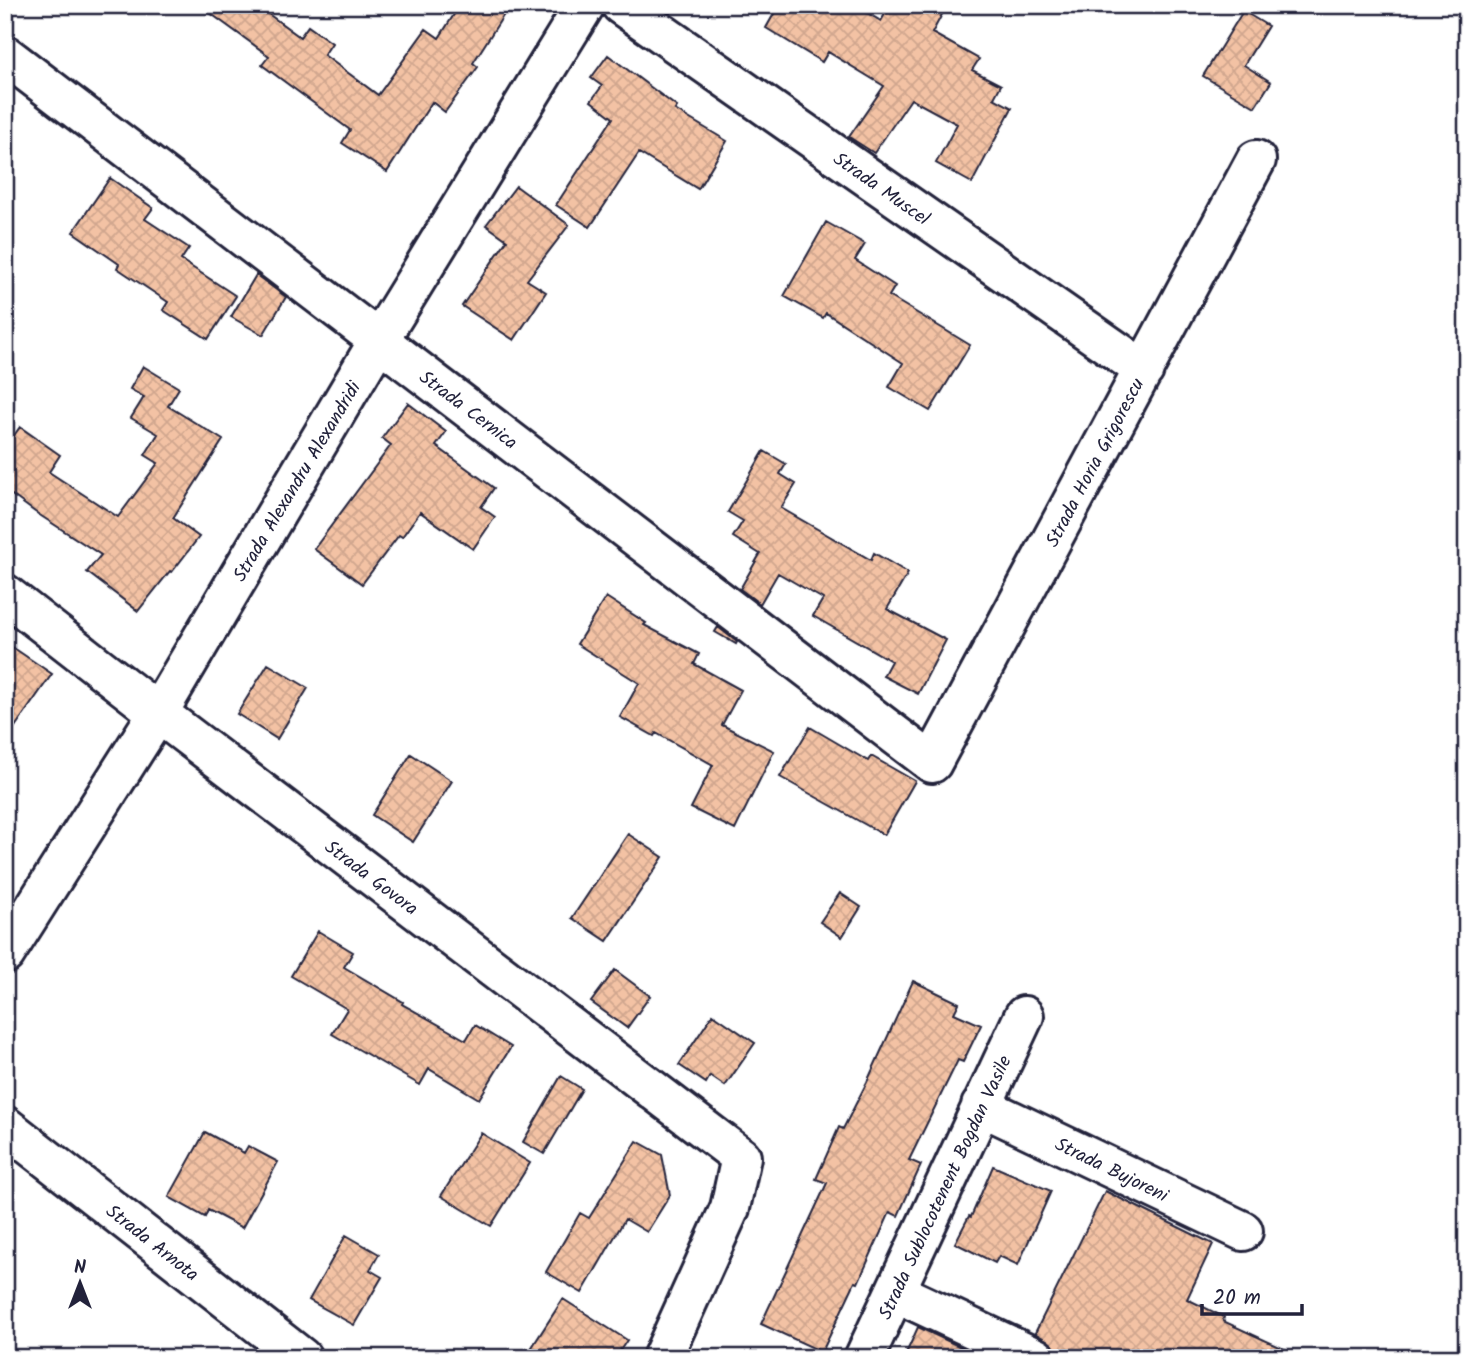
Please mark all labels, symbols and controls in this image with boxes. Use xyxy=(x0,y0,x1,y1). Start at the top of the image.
street label: Strada Muscel xyxy=(826,145,936,234)
street label: Strada Cernica xyxy=(412,363,524,458)
street label: Strada Horia Grigorescu xyxy=(1038,373,1153,553)
street label: Strada Alexandru Alexandridi xyxy=(226,375,370,588)
street label: Strada Govora xyxy=(318,833,424,924)
street label: Strada Sublocotenent Bogdan Vasile xyxy=(871,1050,1021,1325)
street label: Strada Bujoreni xyxy=(1049,1130,1174,1212)
street label: Strada Arnota xyxy=(99,1197,205,1290)
north arrow xyxy=(46,1248,116,1318)
text: N xyxy=(74,1253,86,1283)
scale bar xyxy=(1202,1272,1302,1316)
text: 20 m xyxy=(1213,1282,1261,1315)

